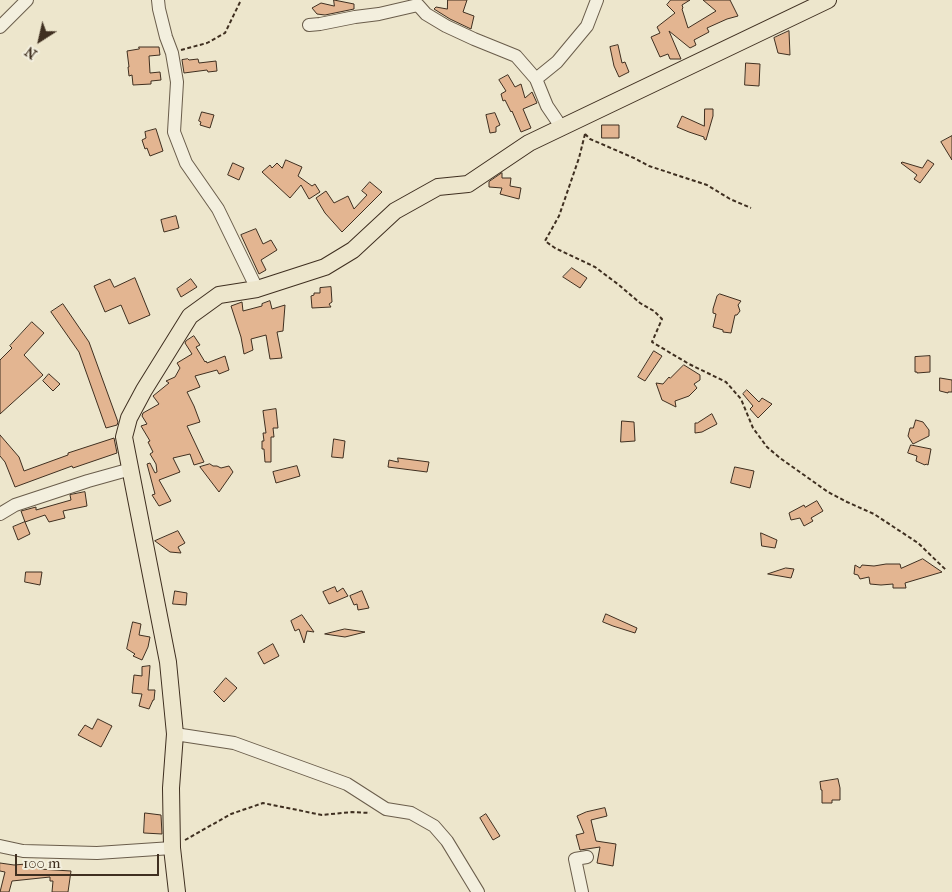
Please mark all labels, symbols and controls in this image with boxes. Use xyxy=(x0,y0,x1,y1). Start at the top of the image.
north arrow xyxy=(15,15,65,65)
text: N xyxy=(22,43,40,63)
scale bar xyxy=(18,844,161,876)
text: 100 m xyxy=(23,854,61,872)

